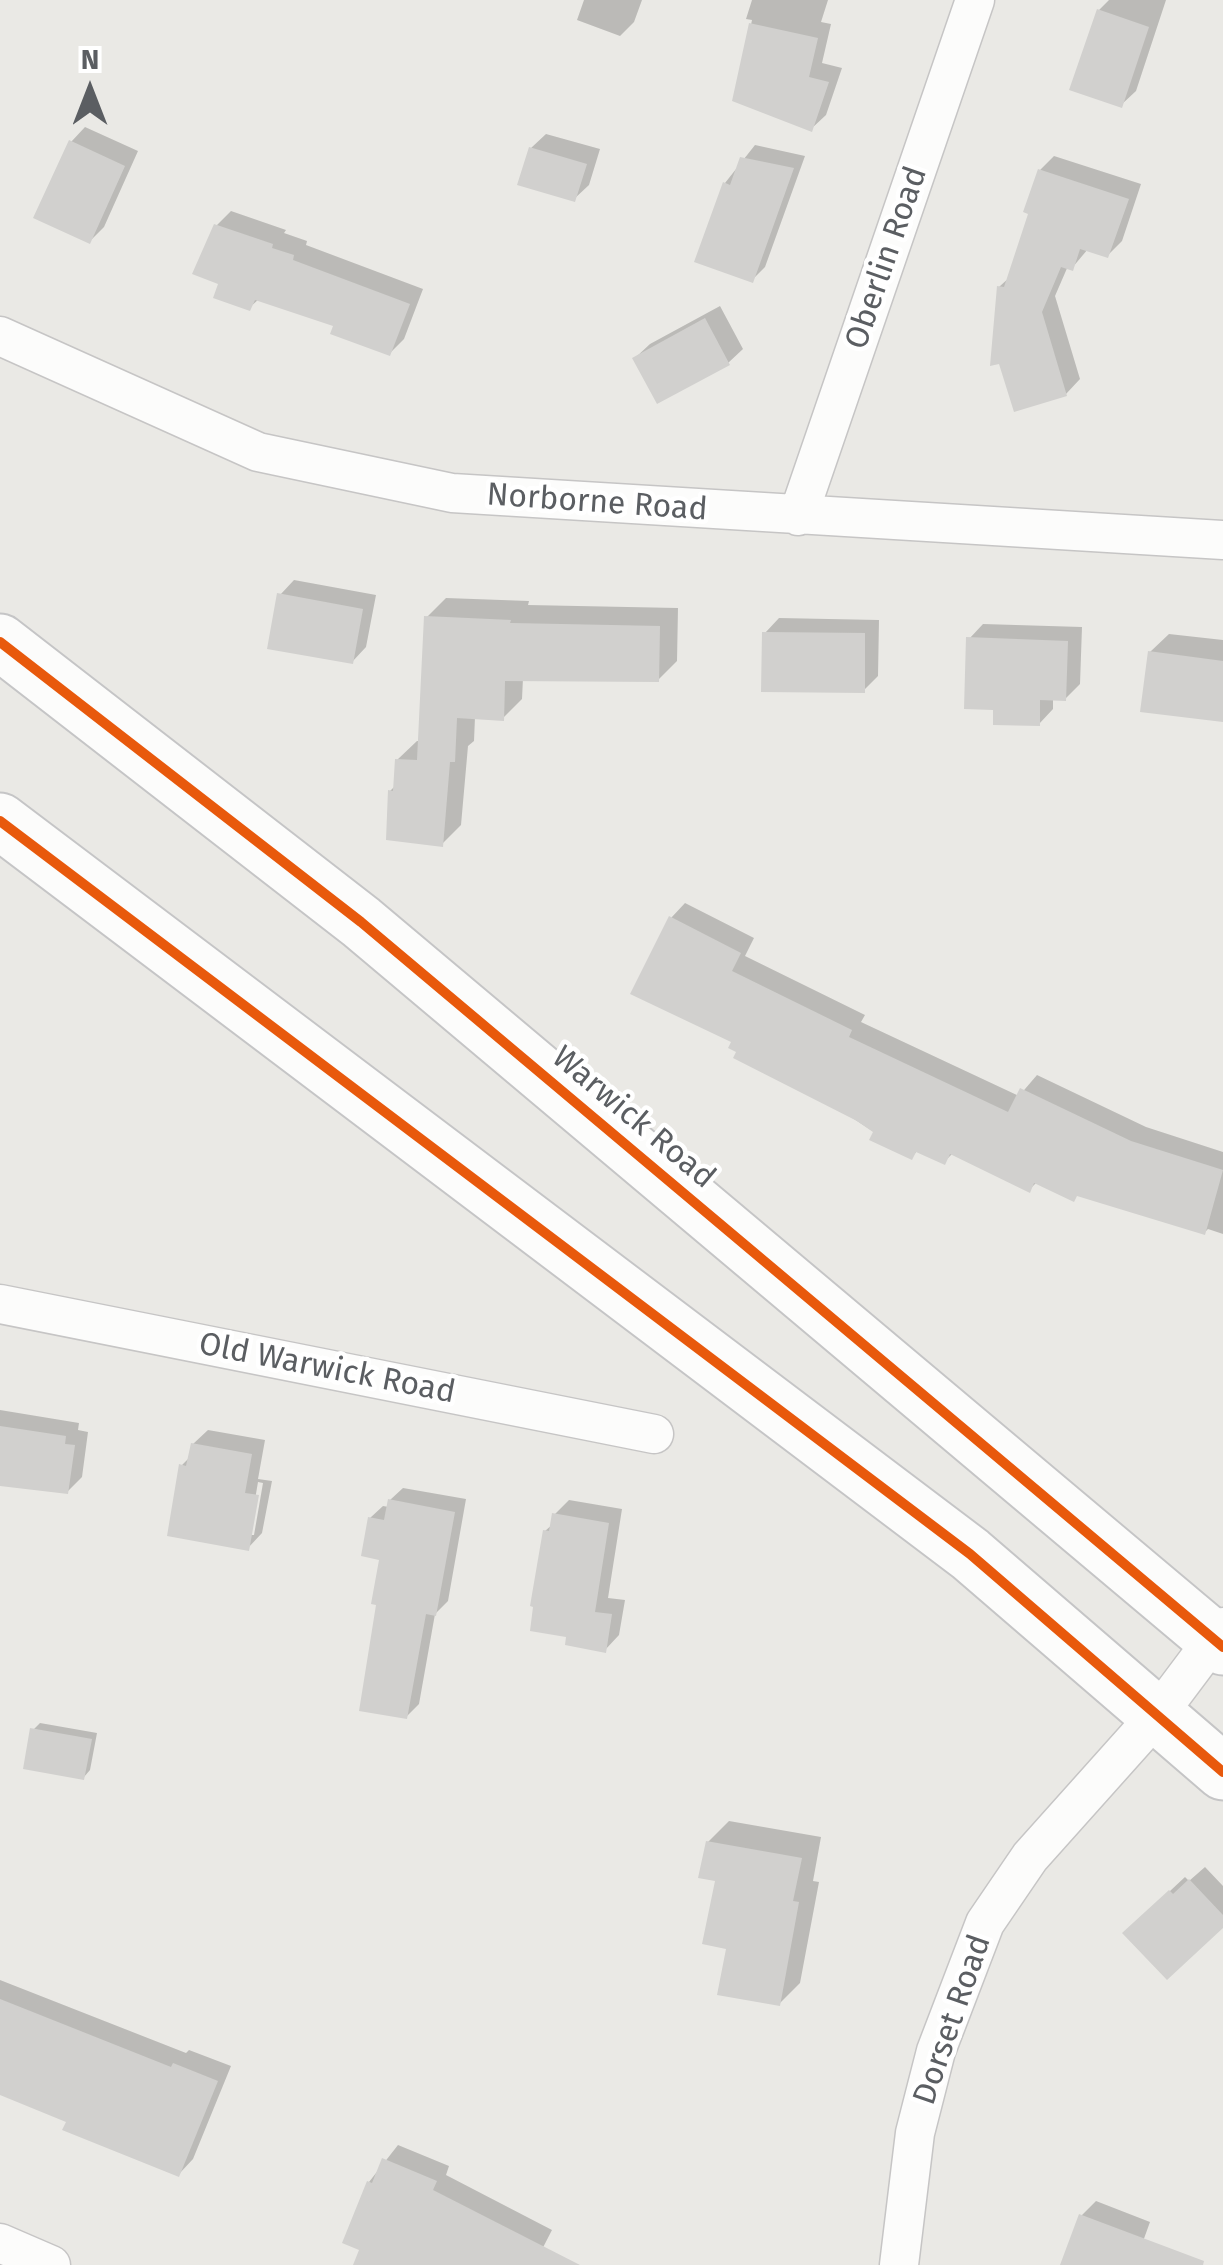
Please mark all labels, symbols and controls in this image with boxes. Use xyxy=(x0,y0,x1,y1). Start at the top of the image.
north arrow xyxy=(40,40,140,140)
text: N xyxy=(81,43,99,76)
street label: Oberlin Road xyxy=(838,162,936,354)
street label: Norborne Road xyxy=(485,476,709,530)
street label: Warwick Road xyxy=(544,1039,722,1197)
street label: Old Warwick Road xyxy=(196,1325,458,1413)
street label: Dorset Road xyxy=(906,1930,1000,2110)

